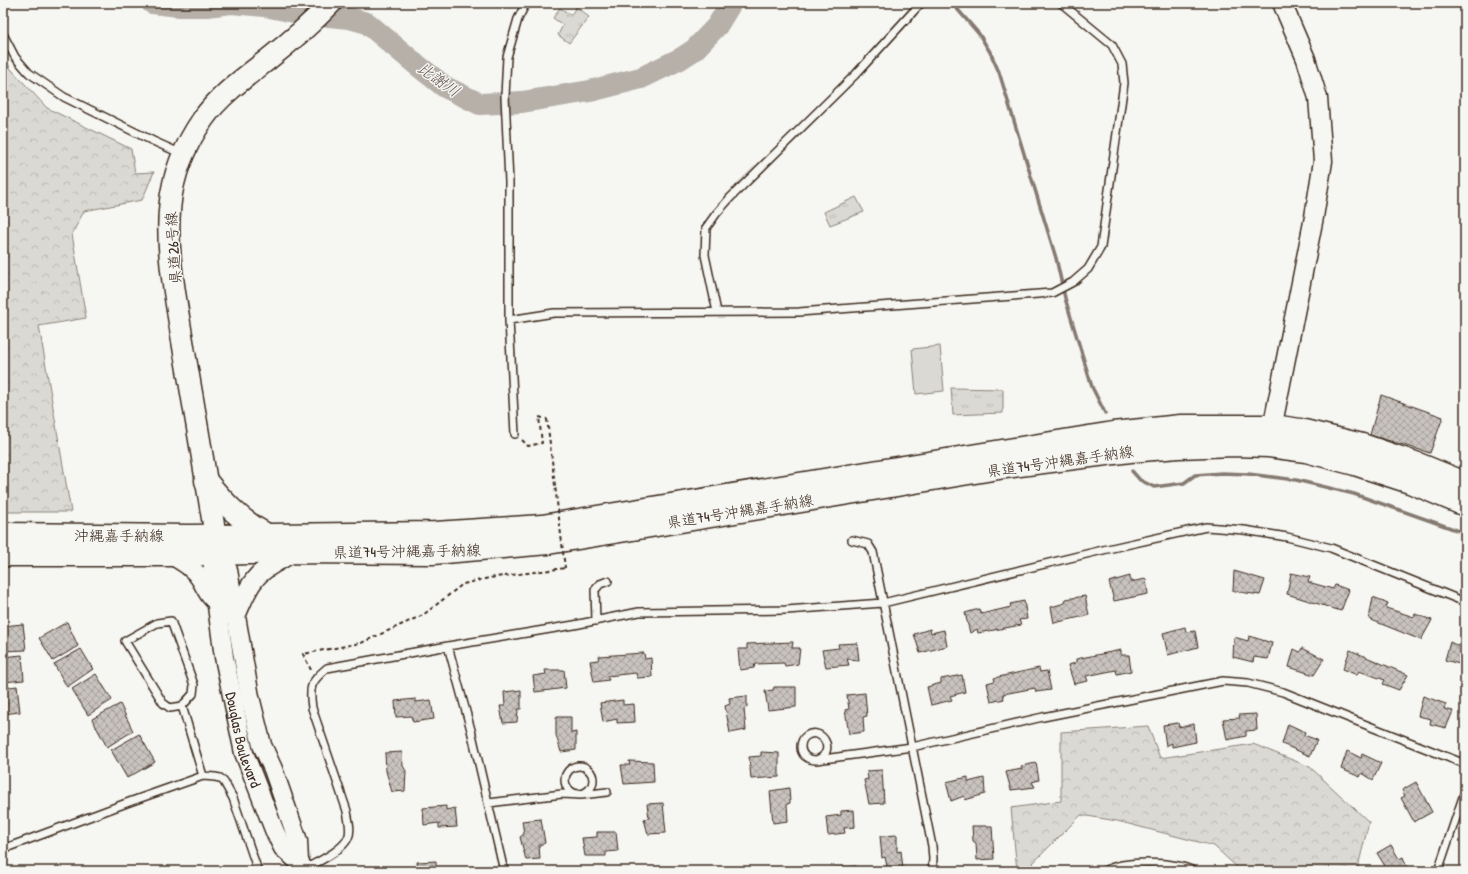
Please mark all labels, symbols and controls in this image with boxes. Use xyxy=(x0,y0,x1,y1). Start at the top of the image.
water label: 比謝川 xyxy=(413,56,465,102)
street label: 県道26号線 xyxy=(160,211,186,285)
street label: 県道74号沖縄嘉手納線 xyxy=(985,440,1135,482)
street label: 県道74号沖縄嘉手納線 xyxy=(665,489,815,533)
street label: 沖縄嘉手納線 xyxy=(74,525,164,546)
street label: 県道74号沖縄嘉手納線 xyxy=(333,539,481,563)
street label: Douglas Boulevard xyxy=(221,690,267,791)

